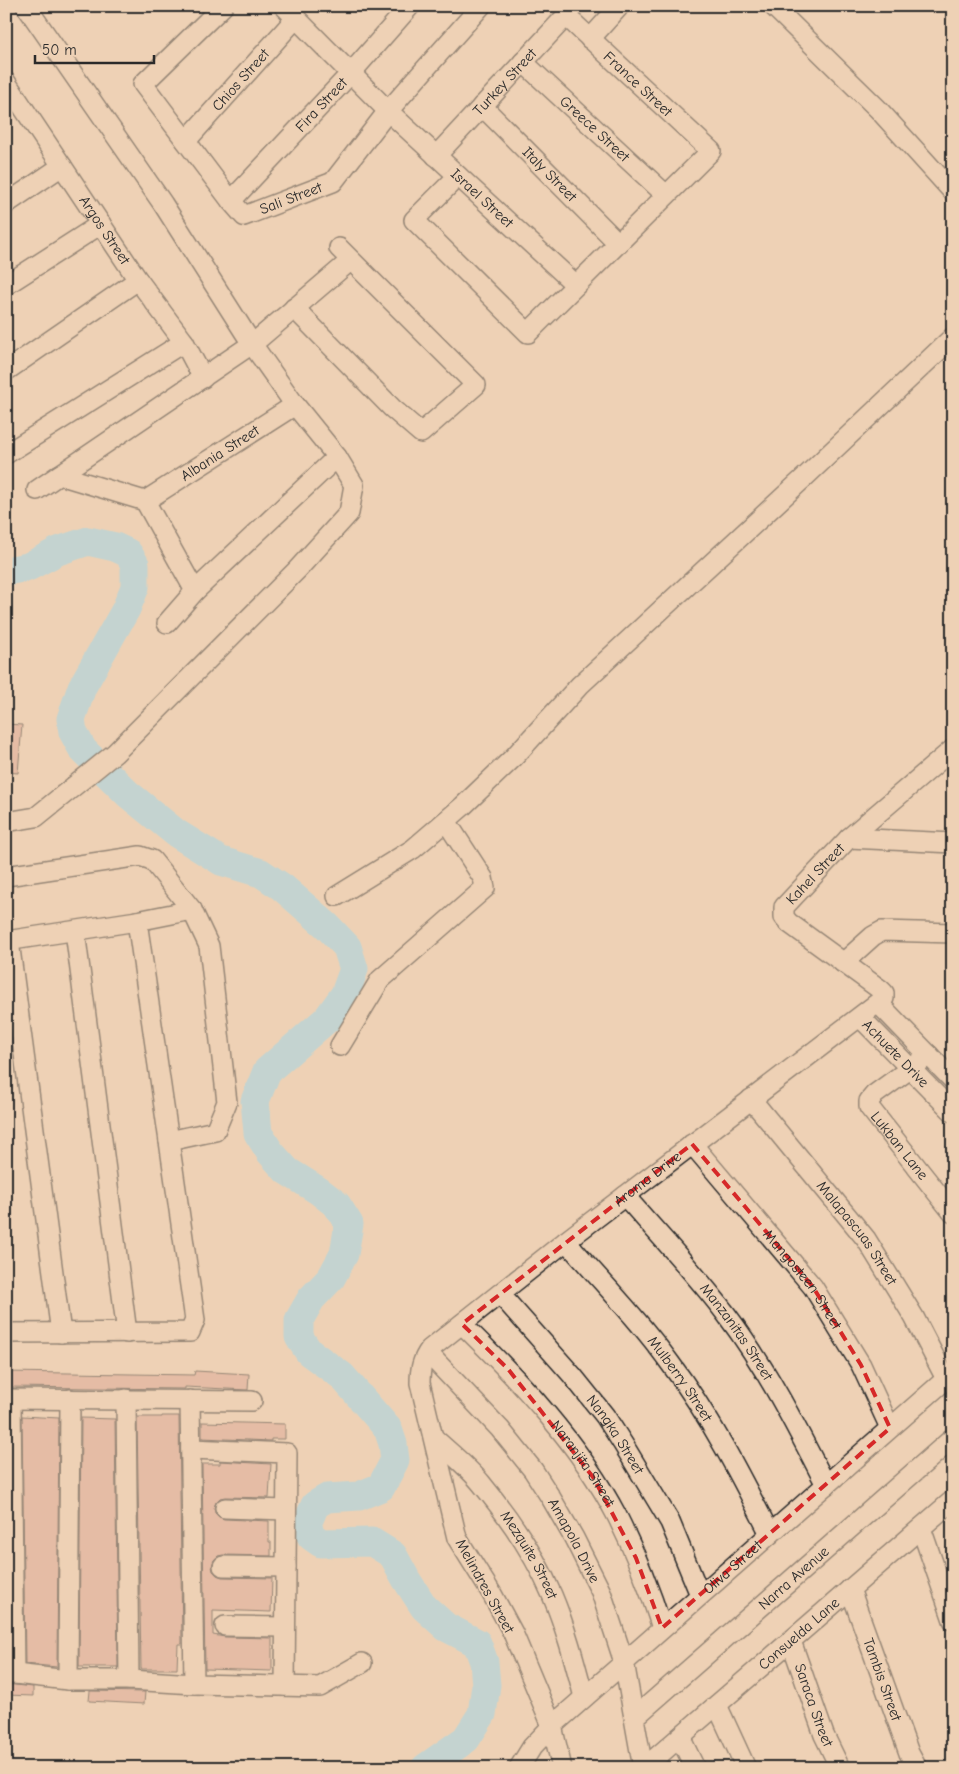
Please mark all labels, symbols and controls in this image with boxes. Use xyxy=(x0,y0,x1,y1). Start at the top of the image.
scale bar xyxy=(35,32,154,64)
text: 50 m xyxy=(42,41,77,59)
street label: Turkey Street xyxy=(469,44,541,119)
street label: Chios Street xyxy=(208,45,274,115)
street label: France Street xyxy=(600,48,677,121)
street label: Fira Street xyxy=(291,73,352,136)
street label: Greece Street xyxy=(556,92,634,166)
street label: Italy Street xyxy=(519,143,581,206)
street label: Israel Street xyxy=(447,165,518,232)
street label: Sali Street xyxy=(257,178,325,218)
street label: Argos Street xyxy=(75,192,134,268)
street label: Albania Street xyxy=(177,421,263,485)
street label: Kahel Street xyxy=(782,839,849,908)
street label: Achuete Drive xyxy=(859,1016,933,1091)
street label: Lukban Lane xyxy=(867,1108,932,1184)
street label: Aroma Drive xyxy=(610,1147,685,1210)
street label: Malapascuas Street xyxy=(813,1177,901,1289)
street label: Mangosteen Street xyxy=(759,1226,846,1333)
street label: Manzanitas Street xyxy=(696,1280,777,1384)
street label: Mulberry Street xyxy=(644,1332,716,1425)
street label: Nangka Street xyxy=(583,1391,648,1478)
street label: Naranjita Street xyxy=(547,1417,619,1510)
street label: Amapola Drive xyxy=(544,1495,604,1586)
street label: Mezquite Street xyxy=(497,1507,562,1602)
street label: Melindres Street xyxy=(452,1536,519,1637)
street label: Oliva Street xyxy=(699,1536,766,1598)
street label: Narra Avenue xyxy=(755,1542,833,1614)
street label: Consuelda Lane xyxy=(755,1593,844,1674)
street label: Tambis Street xyxy=(859,1635,906,1724)
street label: Saraca Street xyxy=(791,1661,838,1750)

